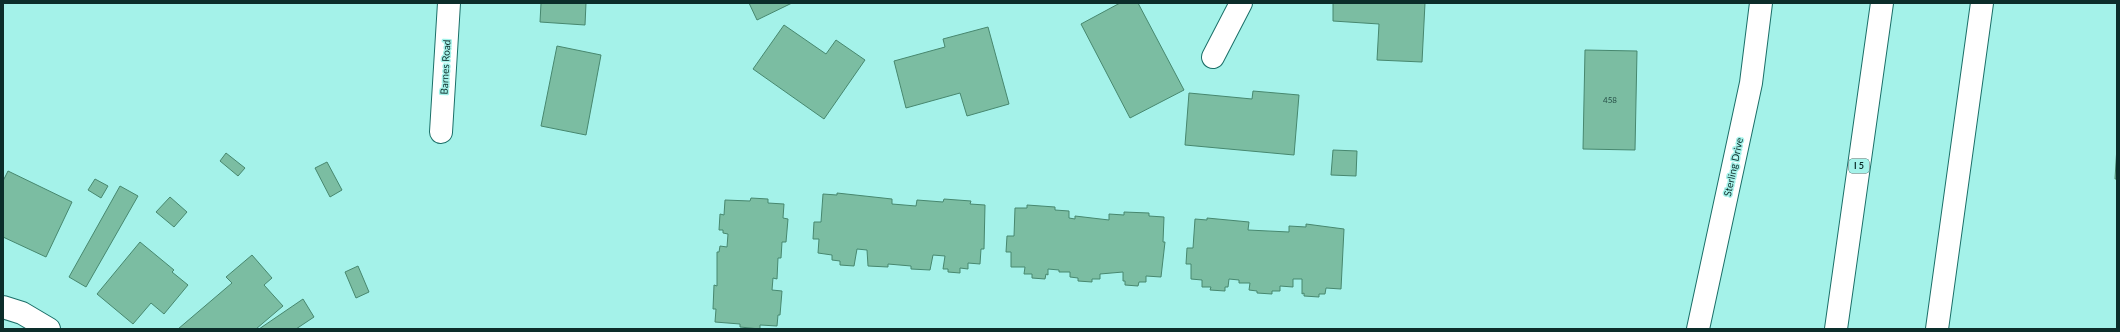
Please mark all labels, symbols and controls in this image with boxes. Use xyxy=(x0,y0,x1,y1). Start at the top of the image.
street label: Barnes Road xyxy=(438,39,452,95)
house number: 458 xyxy=(1603,95,1617,105)
street label: Sterling Drive xyxy=(1721,137,1745,197)
road number: I 5 xyxy=(1849,159,1869,173)

